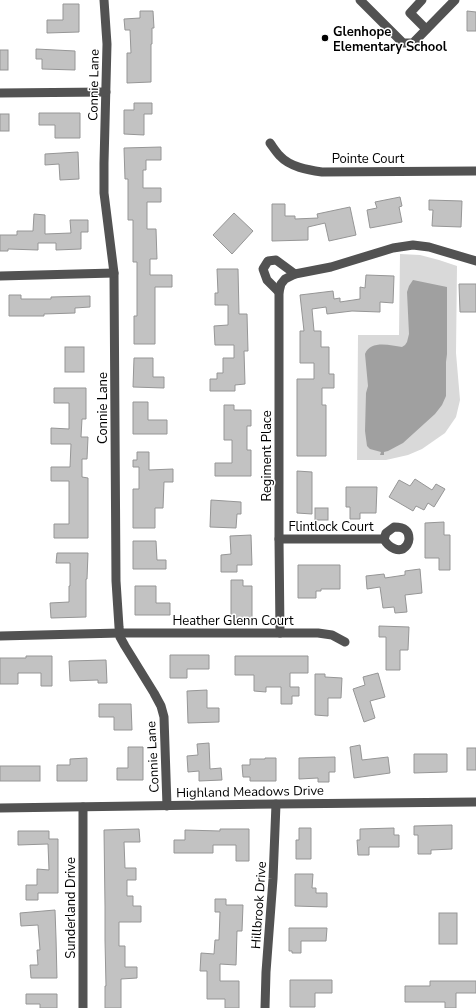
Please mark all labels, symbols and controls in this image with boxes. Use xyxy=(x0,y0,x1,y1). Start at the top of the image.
place label: Glenhope Elementary School xyxy=(333,23,448,56)
marker: Glenhope Elementary School xyxy=(320,33,330,43)
street label: Connie Lane xyxy=(84,49,104,121)
street label: Pointe Court xyxy=(332,150,405,168)
street label: Connie Lane xyxy=(94,372,112,444)
street label: Regiment Place xyxy=(258,410,276,502)
street label: Flintlock Court xyxy=(288,518,374,536)
street label: Heather Glenn Court xyxy=(172,612,294,630)
street label: Connie Lane xyxy=(142,721,164,793)
street label: Highland Meadows Drive xyxy=(176,782,324,802)
street label: Sunderland Drive xyxy=(62,857,80,959)
street label: Hillbrook Drive xyxy=(247,861,271,950)

